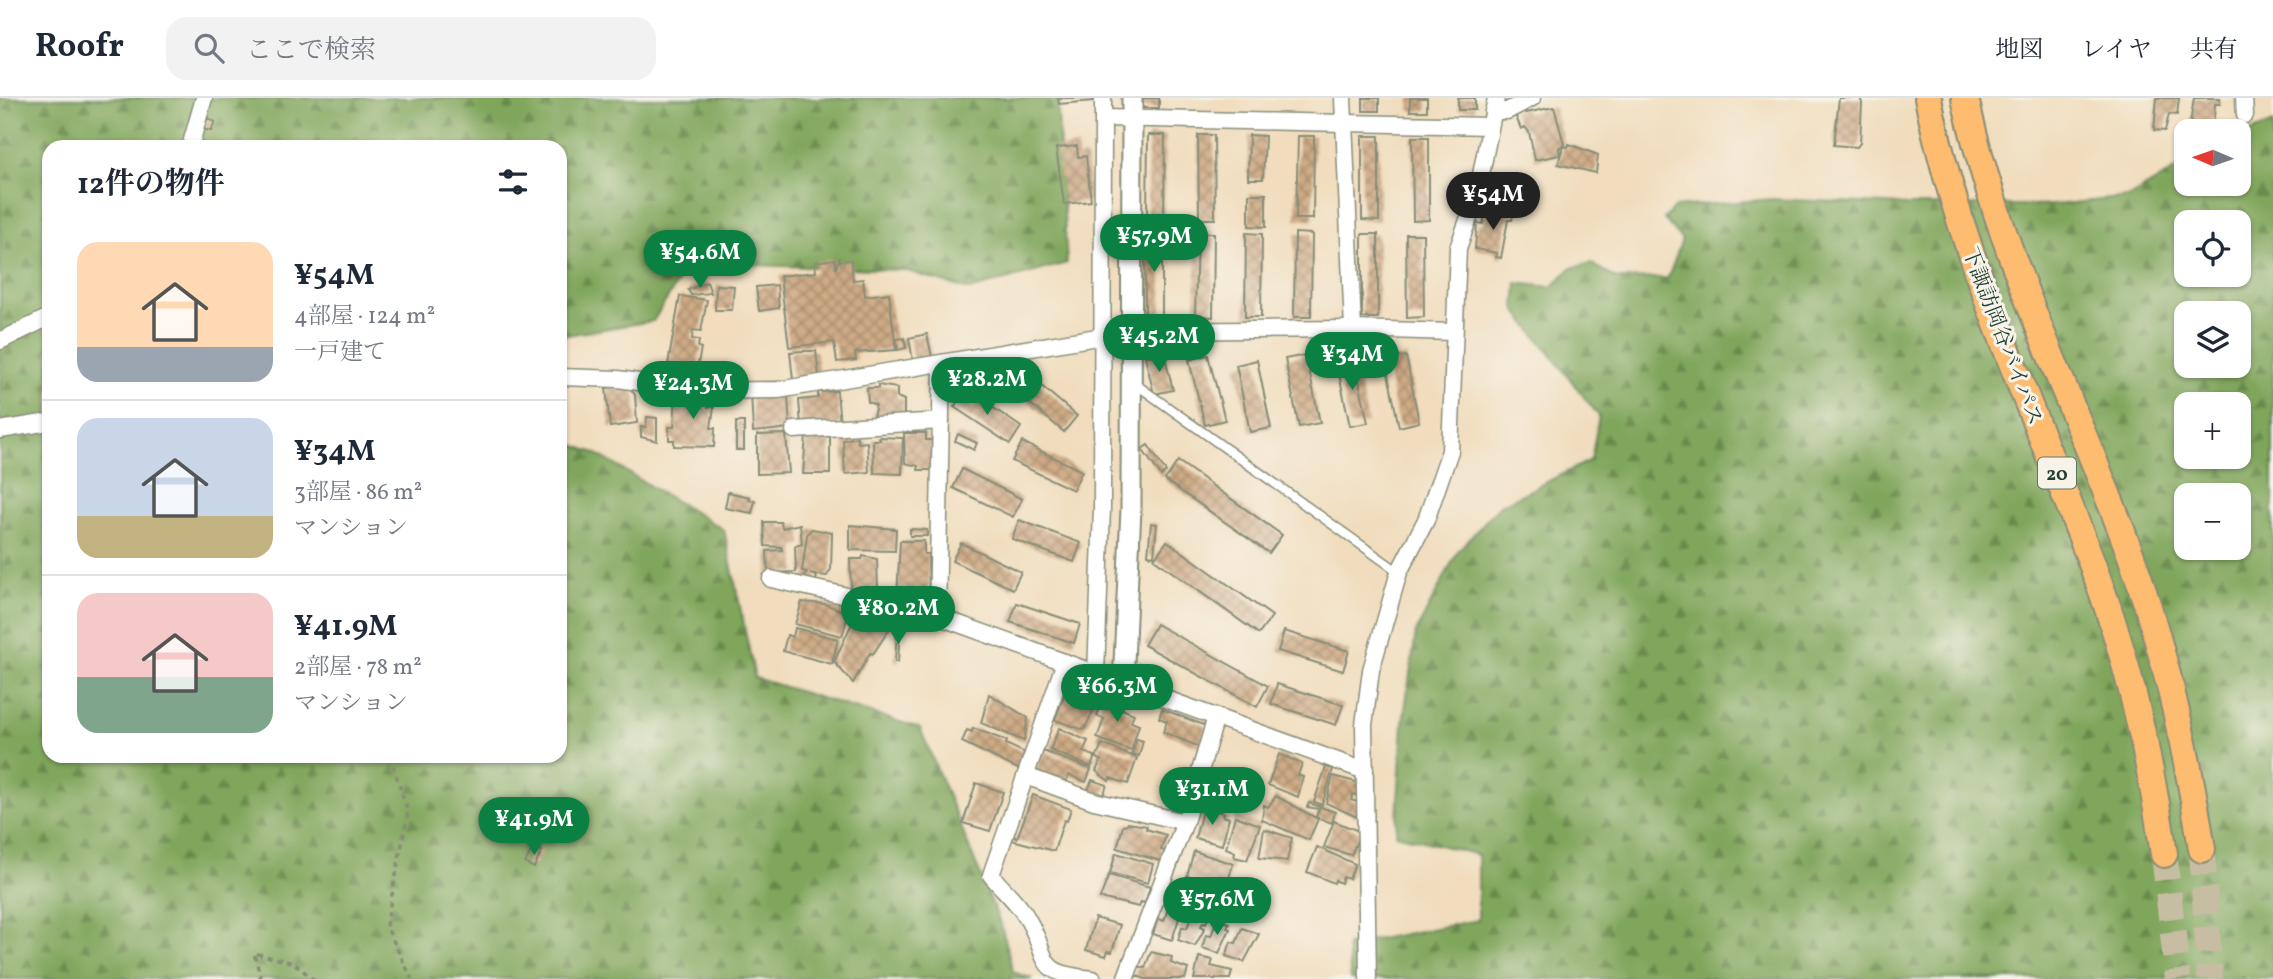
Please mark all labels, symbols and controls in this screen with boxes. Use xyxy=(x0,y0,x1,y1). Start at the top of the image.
search box xyxy=(166,17,656,80)
text: Roofr xyxy=(35,25,124,71)
icon: search xyxy=(190,29,228,67)
text: ここで検索 xyxy=(246,33,376,69)
text: 地図 xyxy=(1995,34,2043,68)
text: レイヤ xyxy=(2081,34,2152,68)
text: 共有 xyxy=(2190,34,2238,68)
north arrow xyxy=(2174,119,2250,196)
map controls xyxy=(2174,119,2251,560)
icon: filters xyxy=(494,163,532,201)
text: 12件の物件 xyxy=(77,164,225,206)
pin: ¥54M xyxy=(1452,172,1534,232)
text: ¥54M xyxy=(1462,179,1524,211)
button: locate xyxy=(2174,210,2251,287)
pin: ¥57.9M xyxy=(1097,214,1211,274)
text: ¥57.9M xyxy=(1116,221,1192,253)
pin: ¥54.6M xyxy=(643,230,757,290)
text: ¥54.6M xyxy=(660,237,740,269)
street label: 下諏訪岡谷バイパス xyxy=(1954,243,2049,430)
text: ¥54M xyxy=(294,255,375,297)
icon: home xyxy=(133,270,217,354)
text: 4部屋 · 124 m² xyxy=(294,301,435,333)
button: layers xyxy=(2174,301,2251,378)
pin: ¥45.2M xyxy=(1102,314,1216,374)
text: ¥45.2M xyxy=(1119,321,1199,353)
pin: ¥34M xyxy=(1311,332,1393,392)
text: 一戸建て xyxy=(294,337,386,369)
text: ¥34M xyxy=(1321,339,1383,371)
pin: ¥28.2M xyxy=(930,358,1044,417)
pin: ¥24.3M xyxy=(636,362,750,421)
text: ¥28.2M xyxy=(947,364,1027,396)
text: ¥24.3M xyxy=(653,368,733,400)
button: + xyxy=(2174,392,2251,469)
text: ¥34M xyxy=(294,431,375,473)
icon: home xyxy=(133,446,217,530)
road number: 20 xyxy=(2038,458,2076,488)
text: 3部屋 · 86 m² xyxy=(294,477,422,509)
button: − xyxy=(2174,483,2251,560)
text: マンション xyxy=(294,513,408,545)
pin: ¥80.2M xyxy=(841,587,955,646)
text: ¥80.2M xyxy=(857,593,939,625)
text: ¥41.9M xyxy=(294,606,397,648)
icon: home xyxy=(133,621,217,705)
text: 2部屋 · 78 m² xyxy=(294,652,422,684)
pin: ¥66.3M xyxy=(1060,664,1174,724)
text: ¥66.3M xyxy=(1077,671,1157,703)
text: マンション xyxy=(294,688,408,720)
pin: ¥31.1M xyxy=(1155,768,1269,827)
text: ¥31.1M xyxy=(1175,774,1249,806)
pin: ¥41.9M xyxy=(477,798,591,857)
text: ¥41.9M xyxy=(494,804,574,836)
pin: ¥57.6M xyxy=(1160,878,1274,937)
text: ¥57.6M xyxy=(1179,884,1255,916)

